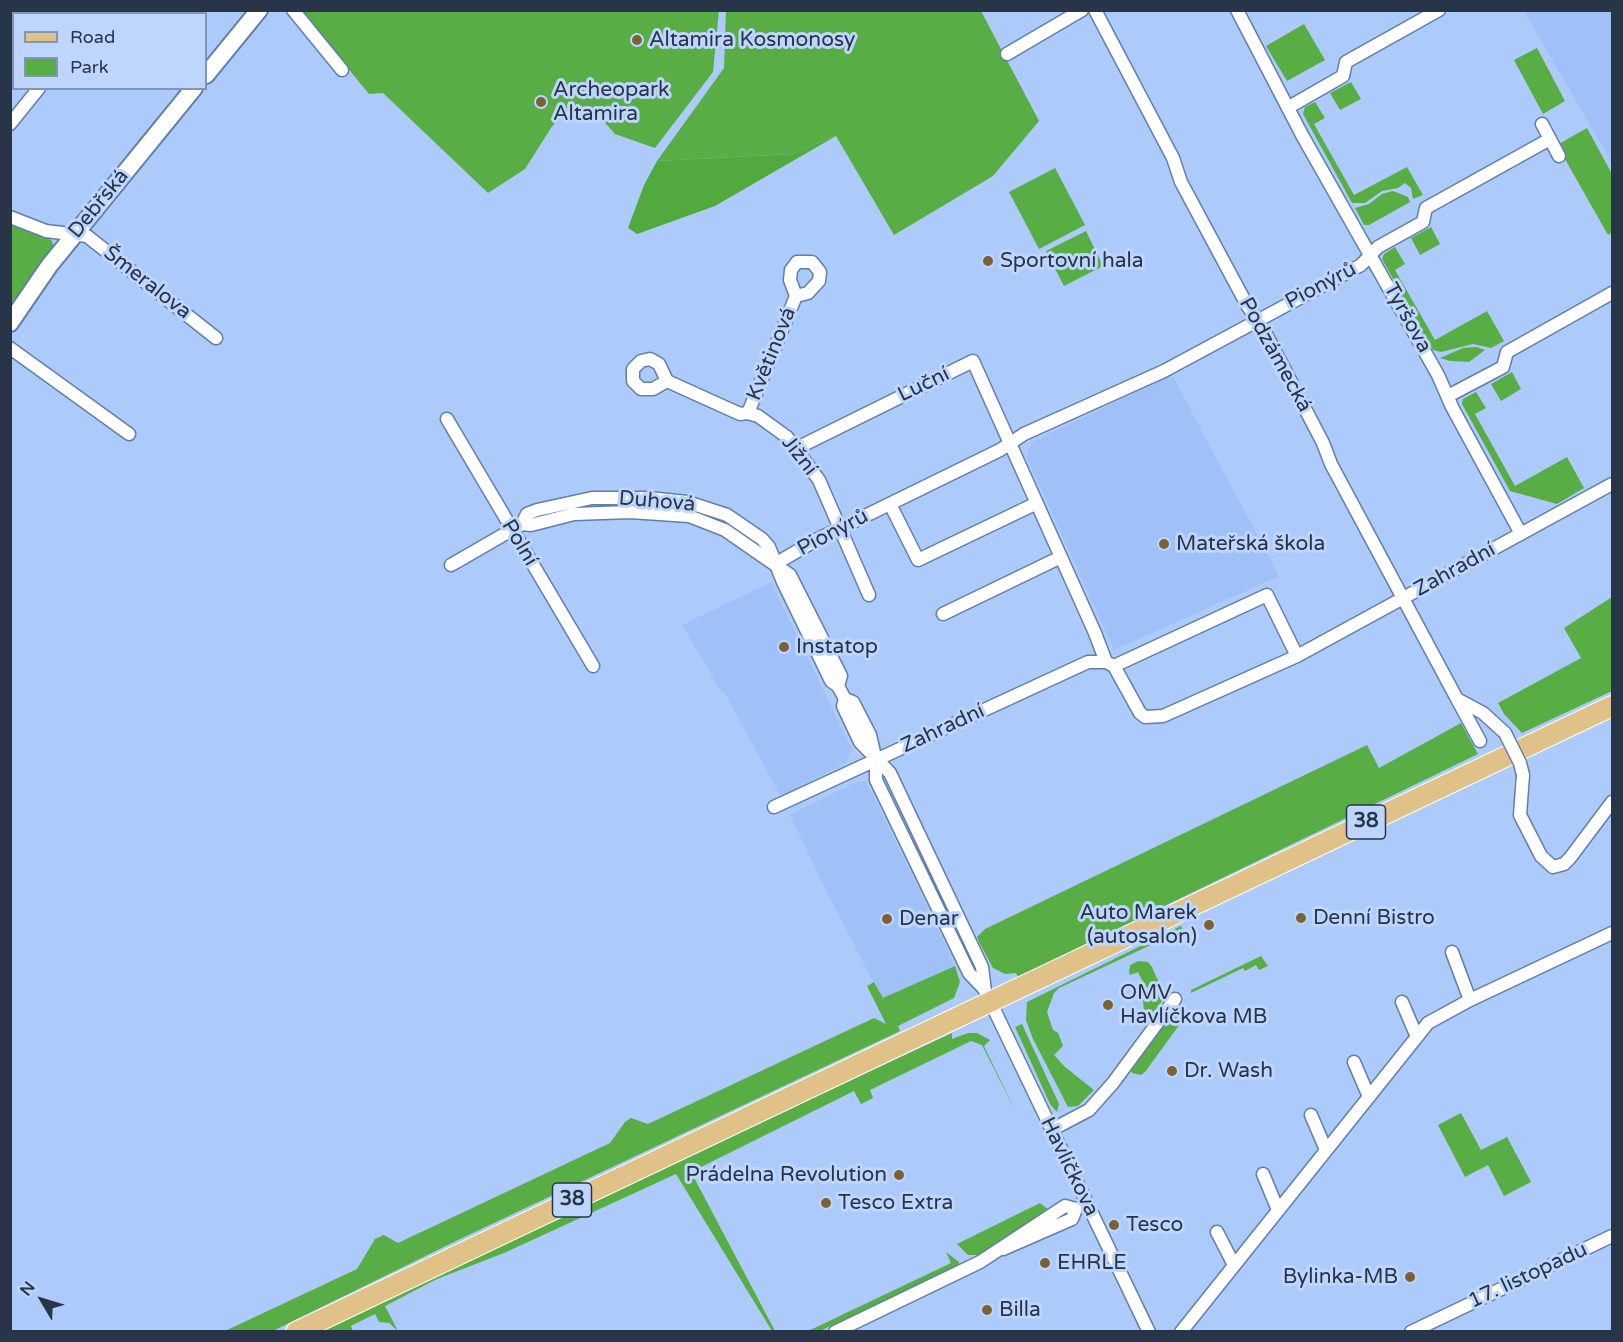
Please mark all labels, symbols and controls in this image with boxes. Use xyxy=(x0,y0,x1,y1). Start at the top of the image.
legend xyxy=(12,12,207,90)
text: Road xyxy=(70,26,115,48)
place label: Altamira Kosmonosy xyxy=(649,27,855,53)
marker: Altamira Kosmonosy xyxy=(630,33,644,47)
text: Park xyxy=(70,56,108,78)
place label: Archeopark Altamira xyxy=(553,77,669,127)
marker: Archeopark Altamira xyxy=(534,95,548,109)
street label: Debřská xyxy=(64,164,134,244)
street label: Šmeralova xyxy=(98,241,196,325)
place label: Sportovní hala xyxy=(1000,248,1144,274)
marker: Sportovní hala xyxy=(981,254,995,268)
street label: Pionýrů xyxy=(1281,257,1361,315)
street label: Tyršova xyxy=(1378,279,1436,357)
street label: Podzámecká xyxy=(1233,293,1317,417)
street label: Květinová xyxy=(742,304,802,404)
street label: Luční xyxy=(894,362,954,408)
street label: Jižní xyxy=(776,431,822,481)
street label: Duhová xyxy=(618,486,696,518)
street label: Pionýrů xyxy=(793,504,873,562)
street label: Polní xyxy=(495,515,543,571)
place label: Mateřská škola xyxy=(1176,531,1325,557)
marker: Mateřská škola xyxy=(1157,537,1171,551)
street label: Zahradní xyxy=(1410,537,1500,603)
place label: Instatop xyxy=(796,634,878,660)
marker: Instatop xyxy=(777,640,791,654)
street label: Zahradní xyxy=(897,699,989,759)
road number: 38 xyxy=(1346,805,1386,839)
place label: Auto Marek (autosalon) xyxy=(1080,900,1197,950)
place label: Denní Bistro xyxy=(1313,905,1435,931)
place label: Denar xyxy=(899,906,959,932)
marker: Denní Bistro xyxy=(1294,911,1308,925)
marker: Denar xyxy=(880,912,894,926)
marker: Auto Marek (autosalon) xyxy=(1202,918,1216,932)
place label: OMV Havlíčkova MB xyxy=(1120,980,1267,1030)
marker: OMV Havlíčkova MB xyxy=(1101,998,1115,1012)
place label: Dr. Wash xyxy=(1184,1058,1273,1084)
marker: Dr. Wash xyxy=(1165,1064,1179,1078)
street label: Havlíčkova xyxy=(1034,1113,1104,1221)
place label: Prádelna Revolution xyxy=(685,1162,887,1188)
marker: Prádelna Revolution xyxy=(892,1168,906,1182)
road number: 38 xyxy=(552,1183,592,1217)
place label: Tesco Extra xyxy=(838,1190,953,1216)
marker: Tesco Extra xyxy=(819,1196,833,1210)
place label: Tesco xyxy=(1126,1212,1183,1238)
marker: Tesco xyxy=(1107,1218,1121,1232)
street label: 17. listopadu xyxy=(1464,1237,1592,1315)
place label: EHRLE xyxy=(1057,1250,1127,1276)
marker: EHRLE xyxy=(1038,1256,1052,1270)
place label: Bylinka-MB xyxy=(1283,1264,1398,1290)
north arrow xyxy=(12,1270,72,1330)
marker: Bylinka-MB xyxy=(1403,1270,1417,1284)
text: N xyxy=(16,1278,40,1300)
place label: Billa xyxy=(999,1297,1041,1323)
marker: Billa xyxy=(980,1303,994,1317)

